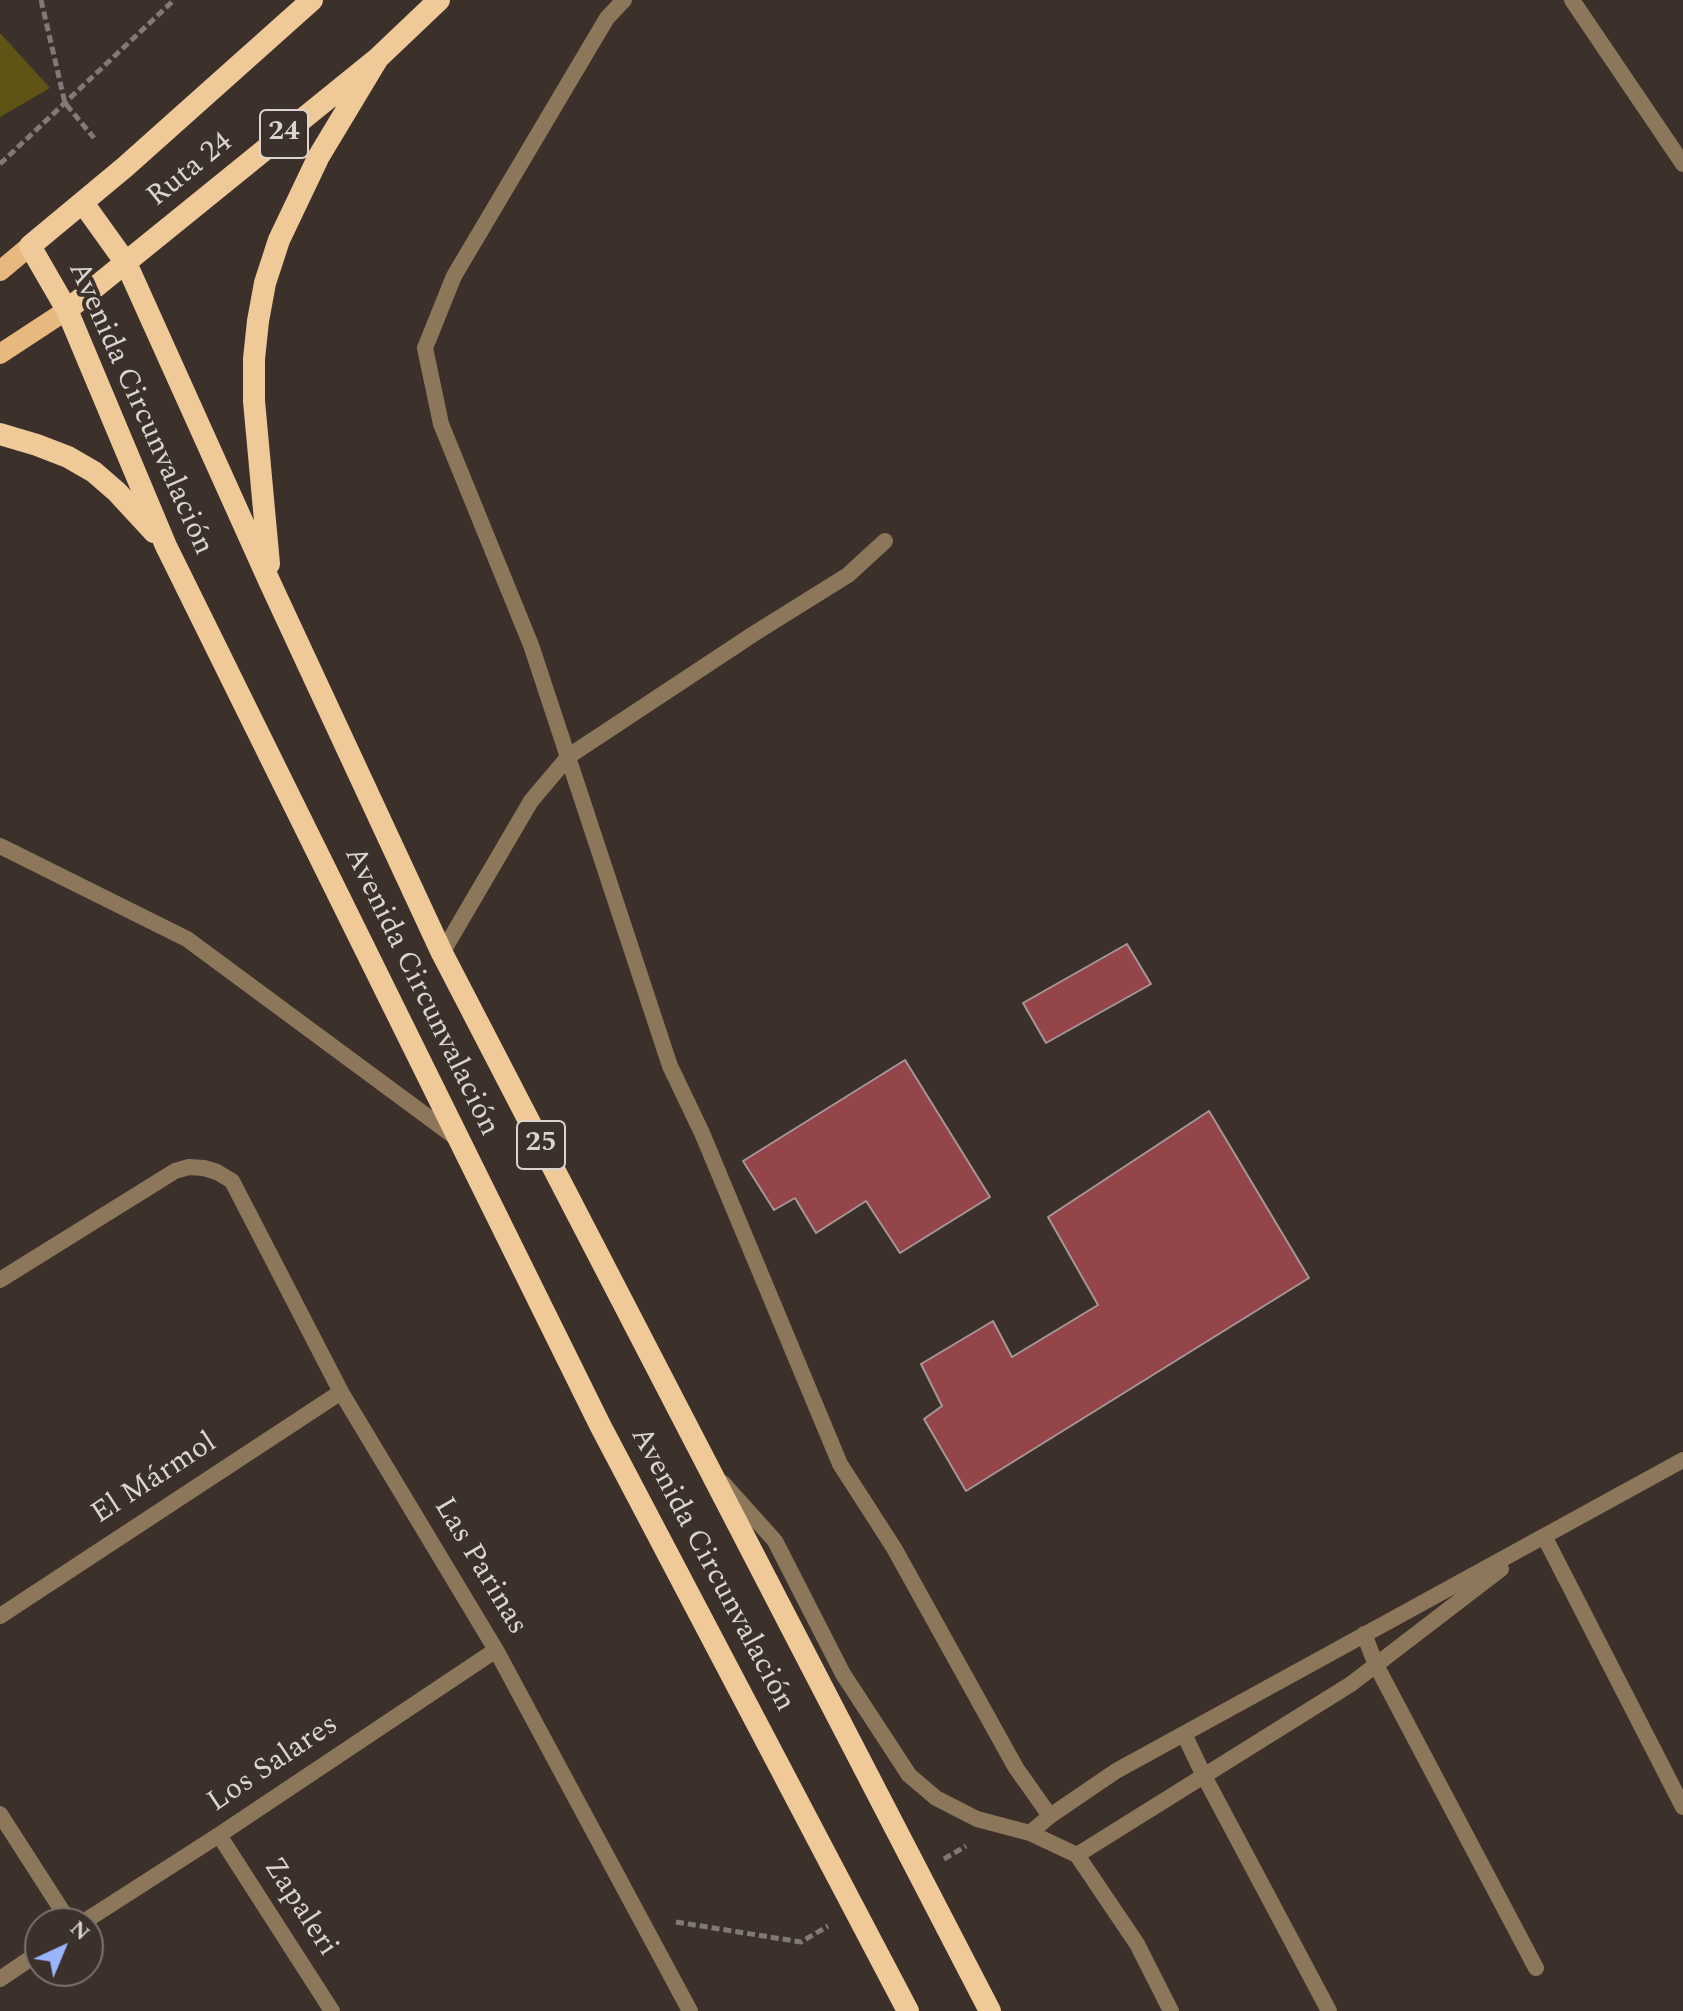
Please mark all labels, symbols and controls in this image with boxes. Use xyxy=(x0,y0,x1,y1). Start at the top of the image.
road number: 24 xyxy=(260,110,308,158)
street label: Ruta 24 xyxy=(141,126,241,216)
street label: Avenida Circunvalación xyxy=(58,257,220,561)
street label: Avenida Circunvalación xyxy=(334,842,506,1142)
road number: 25 xyxy=(517,1121,565,1169)
street label: Avenida Circunvalación xyxy=(621,1422,801,1718)
street label: El Mármol xyxy=(86,1426,224,1534)
street label: Las Parinas xyxy=(424,1492,534,1642)
street label: Los Salares xyxy=(202,1708,346,1822)
street label: Zapaleri xyxy=(254,1852,344,1964)
north arrow xyxy=(24,1907,104,1987)
text: N xyxy=(62,1913,98,1949)

